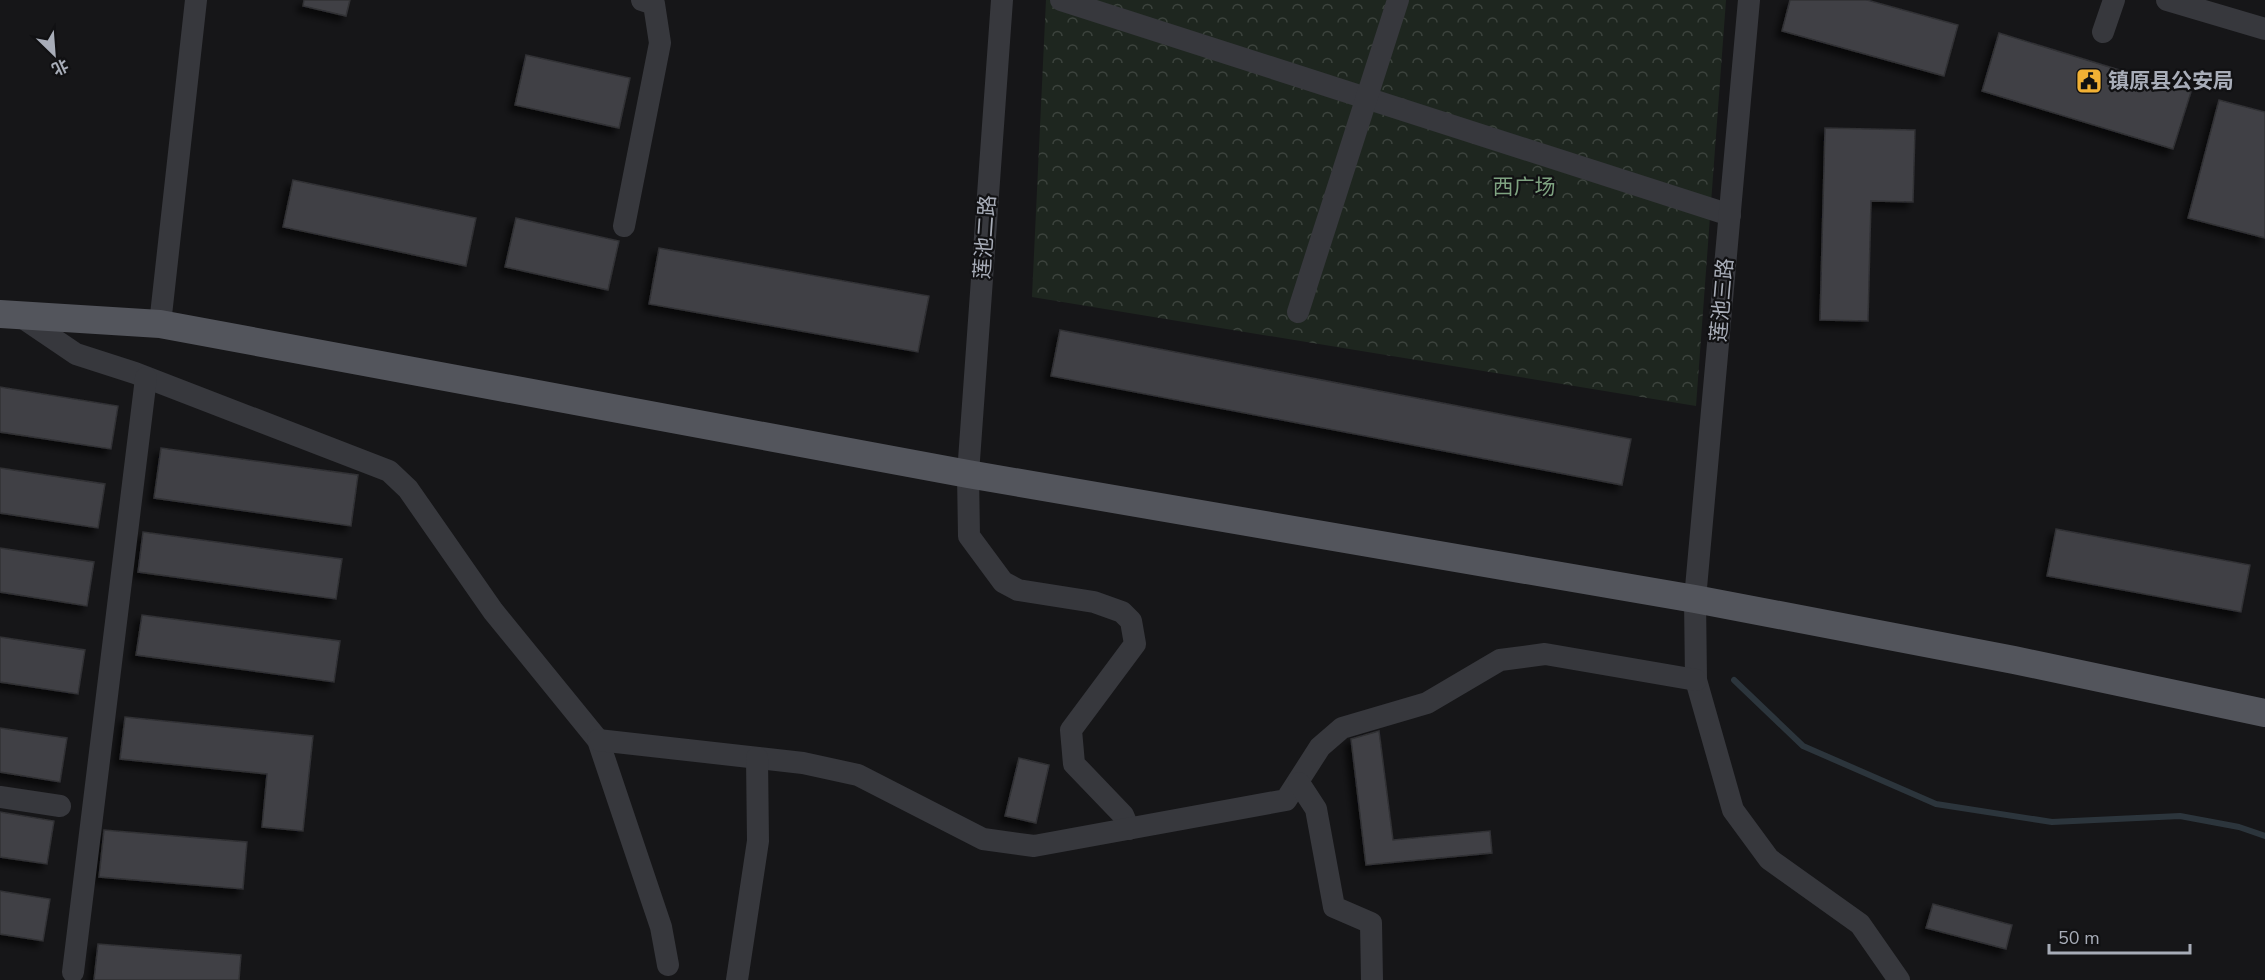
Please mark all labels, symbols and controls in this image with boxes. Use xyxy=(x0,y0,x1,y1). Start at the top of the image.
north arrow xyxy=(24,24,84,84)
text: 北 xyxy=(48,53,72,80)
public building icon: 镇原县公安局 xyxy=(2074,66,2104,96)
place label: 镇原县公安局 xyxy=(2108,67,2234,95)
park label: 西广场 xyxy=(1493,173,1556,201)
street label: 莲池二路 xyxy=(968,194,1002,280)
street label: 莲池三路 xyxy=(1704,257,1740,343)
scale bar xyxy=(2049,917,2190,955)
text: 50 m xyxy=(2058,926,2100,950)

